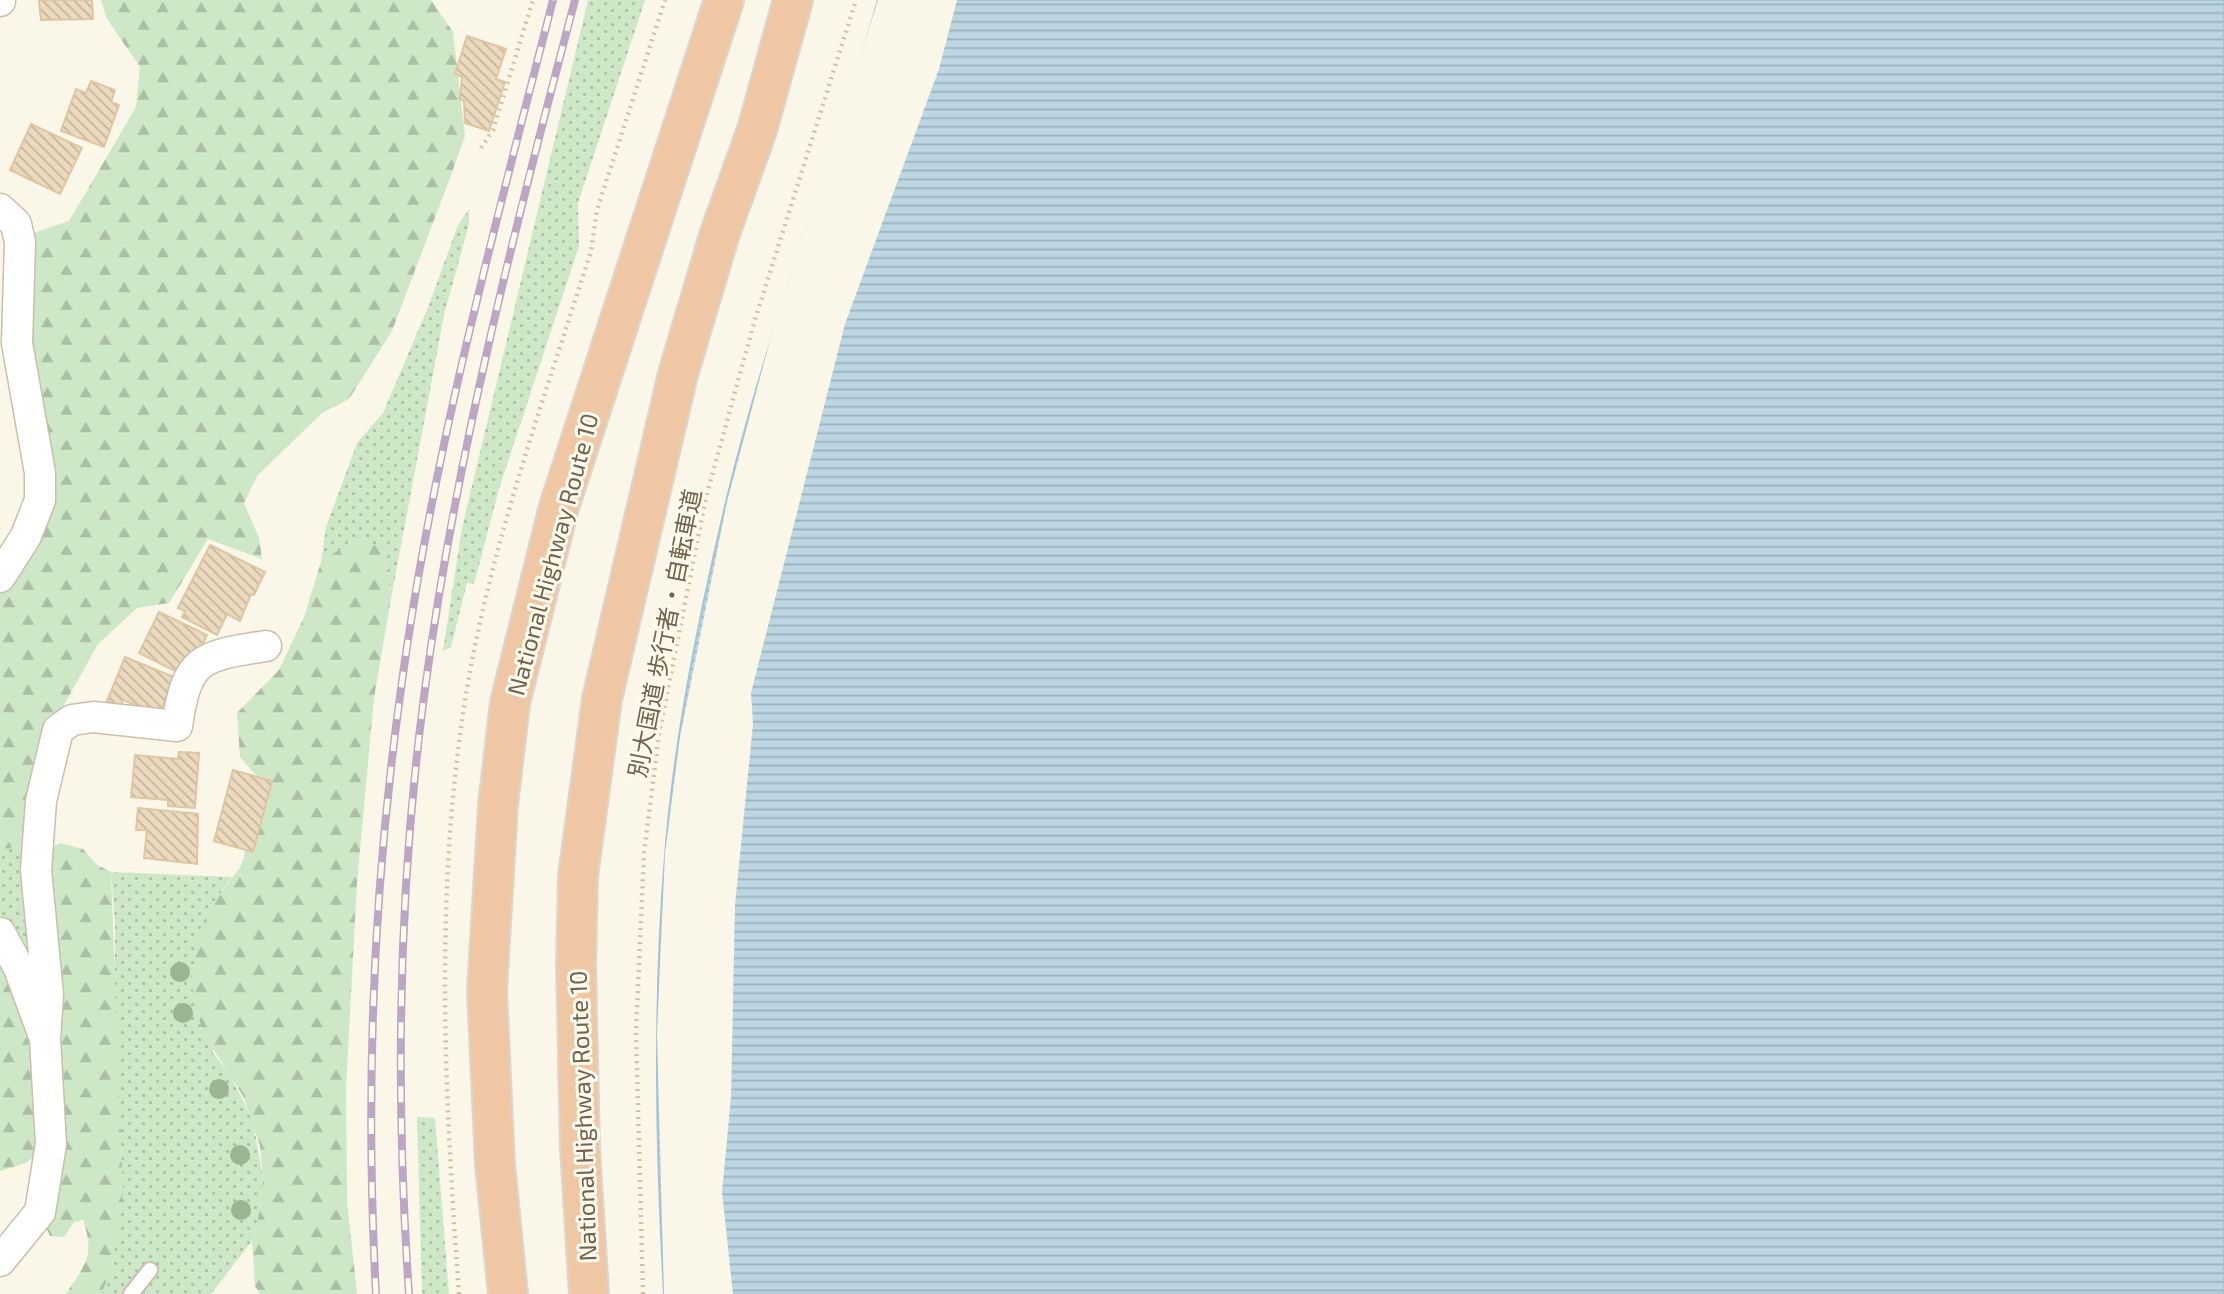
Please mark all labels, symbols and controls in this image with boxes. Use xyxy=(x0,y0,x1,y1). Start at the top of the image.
street label: National Highway Route 10 xyxy=(500,410,604,698)
street label: 別大国道 歩行者・自転車道 xyxy=(622,486,706,780)
street label: National Highway Route 10 xyxy=(562,970,602,1262)

